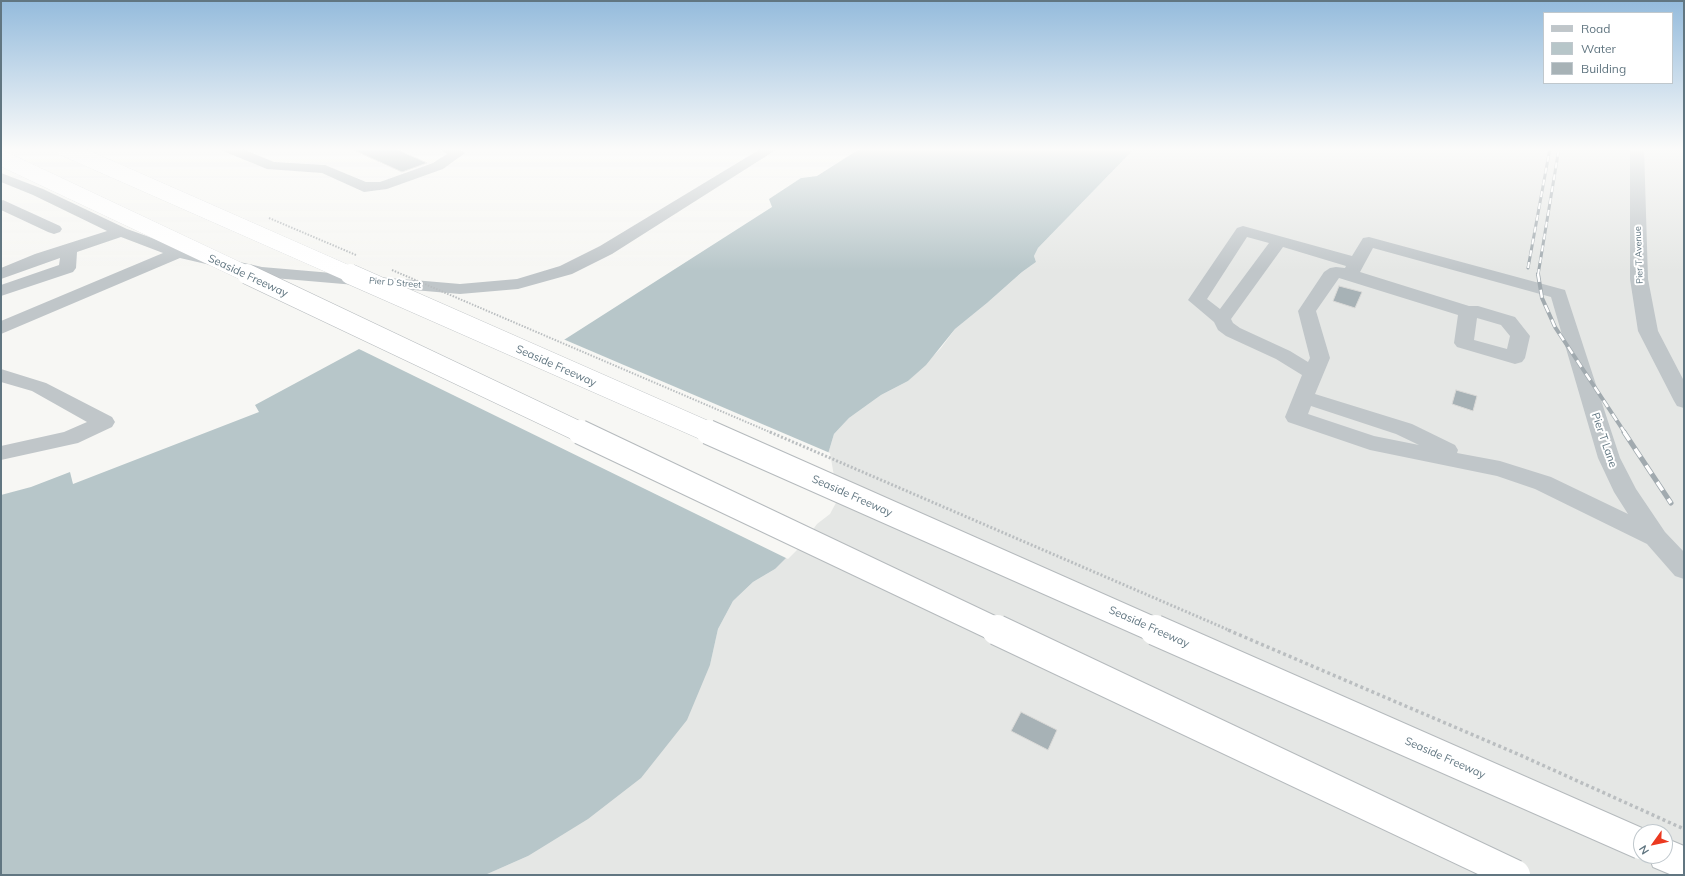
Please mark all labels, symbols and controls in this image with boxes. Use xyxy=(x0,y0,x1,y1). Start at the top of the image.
legend xyxy=(1543,12,1673,84)
text: Road xyxy=(1581,21,1610,36)
text: Water xyxy=(1581,41,1616,56)
text: Building xyxy=(1581,61,1626,76)
street label: Pier T Avenue xyxy=(1633,226,1645,284)
street label: Seaside Freeway xyxy=(206,252,290,300)
street label: Pier D Street xyxy=(368,275,422,291)
street label: Seaside Freeway xyxy=(514,342,598,390)
street label: Pier T Lane xyxy=(1588,411,1620,469)
street label: Seaside Freeway xyxy=(810,472,894,520)
street label: Seaside Freeway xyxy=(1107,603,1191,651)
street label: Seaside Freeway xyxy=(1403,734,1487,782)
north arrow xyxy=(1633,824,1673,864)
text: N xyxy=(1636,843,1652,857)

